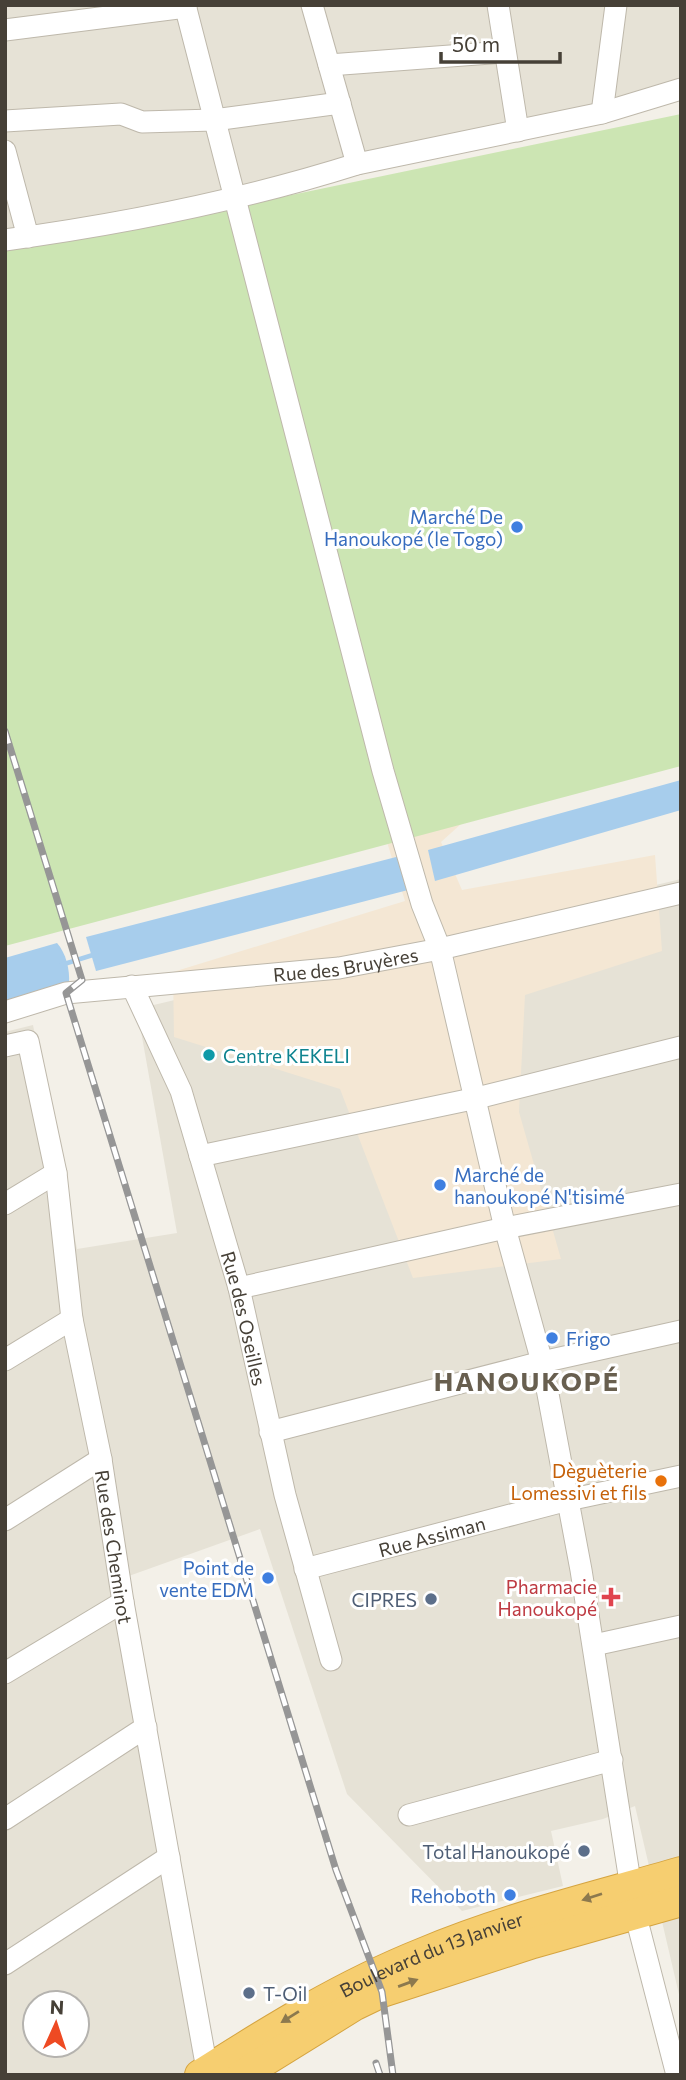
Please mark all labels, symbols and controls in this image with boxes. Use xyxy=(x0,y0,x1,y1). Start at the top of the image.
scale bar xyxy=(441,21,560,65)
text: 50 m xyxy=(452,31,500,56)
place label: Marché De Hanoukopé (le Togo) xyxy=(324,505,503,550)
marker: Marché De Hanoukopé (le Togo) xyxy=(509,519,525,535)
street label: Rue des Bruyères xyxy=(272,942,420,985)
place label: Centre KEKELI xyxy=(223,1044,350,1067)
marker: Centre KEKELI xyxy=(201,1047,217,1063)
place label: Marché de hanoukopé N'tisimé xyxy=(454,1163,625,1208)
marker: Marché de hanoukopé N'tisimé xyxy=(432,1177,448,1193)
street label: Rue des Oseilles xyxy=(217,1248,272,1388)
place label: Frigo xyxy=(566,1327,611,1350)
marker: Frigo xyxy=(544,1330,560,1346)
district label: HANOUKOPÉ xyxy=(434,1365,620,1396)
place label: Dèguèterie Lomessivi et fils xyxy=(511,1459,647,1504)
street label: Rue des Cheminot xyxy=(91,1468,138,1626)
marker: Dèguèterie Lomessivi et fils xyxy=(653,1473,669,1489)
street label: Rue Assiman xyxy=(376,1511,488,1561)
place label: Point de vente EDM xyxy=(159,1556,254,1601)
marker: Point de vente EDM xyxy=(260,1570,276,1586)
place label: Pharmacie Hanoukopé xyxy=(497,1575,597,1620)
place label: CIPRES xyxy=(352,1588,417,1611)
marker: Pharmacie Hanoukopé xyxy=(603,1589,619,1605)
marker: CIPRES xyxy=(423,1591,439,1607)
place label: Total Hanoukopé xyxy=(422,1840,570,1863)
marker: Total Hanoukopé xyxy=(576,1843,592,1859)
place label: Rehoboth xyxy=(410,1884,496,1907)
marker: Rehoboth xyxy=(502,1887,518,1903)
one-way arrow xyxy=(581,1892,602,1903)
street label: Boulevard du 13 Janvier xyxy=(335,1906,526,2001)
one-way arrow xyxy=(398,1977,419,1988)
place label: T-Oil xyxy=(263,1982,307,2005)
marker: T-Oil xyxy=(241,1985,257,2001)
north arrow xyxy=(21,1989,91,2059)
text: N xyxy=(49,1995,65,2018)
one-way arrow xyxy=(281,2011,300,2024)

